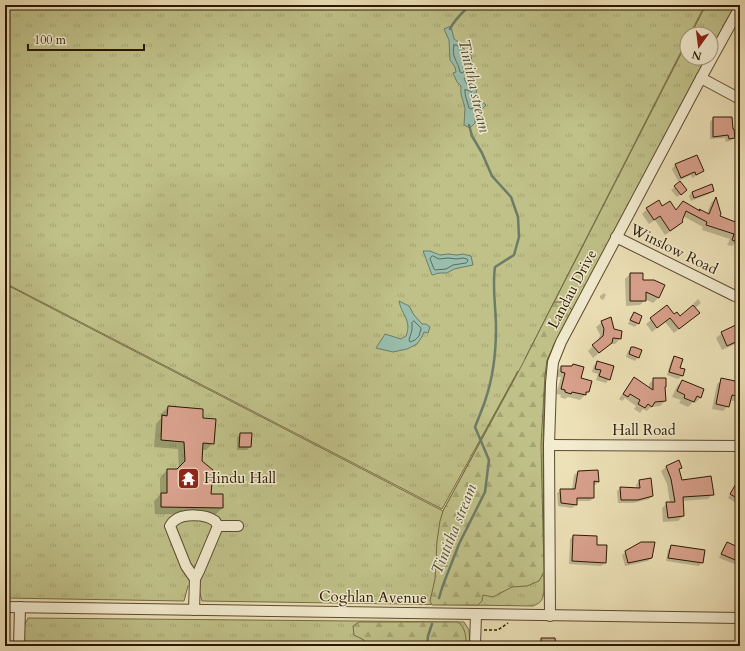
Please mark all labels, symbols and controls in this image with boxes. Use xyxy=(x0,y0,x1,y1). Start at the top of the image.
scale bar xyxy=(28,26,144,52)
north arrow xyxy=(679,26,719,66)
text: 100 m xyxy=(34,32,67,48)
water label: Tintitha stream xyxy=(453,37,495,135)
text: N xyxy=(690,47,703,64)
street label: Winslow Road xyxy=(626,219,721,279)
street label: Landau Drive xyxy=(543,246,601,332)
street label: Hall Road xyxy=(612,420,676,440)
temple icon: Hindu Hall xyxy=(176,465,202,491)
place label: Hindu Hall xyxy=(204,468,276,488)
water label: Tintitha stream xyxy=(426,481,482,577)
street label: Coghlan Avenue xyxy=(319,586,427,608)

